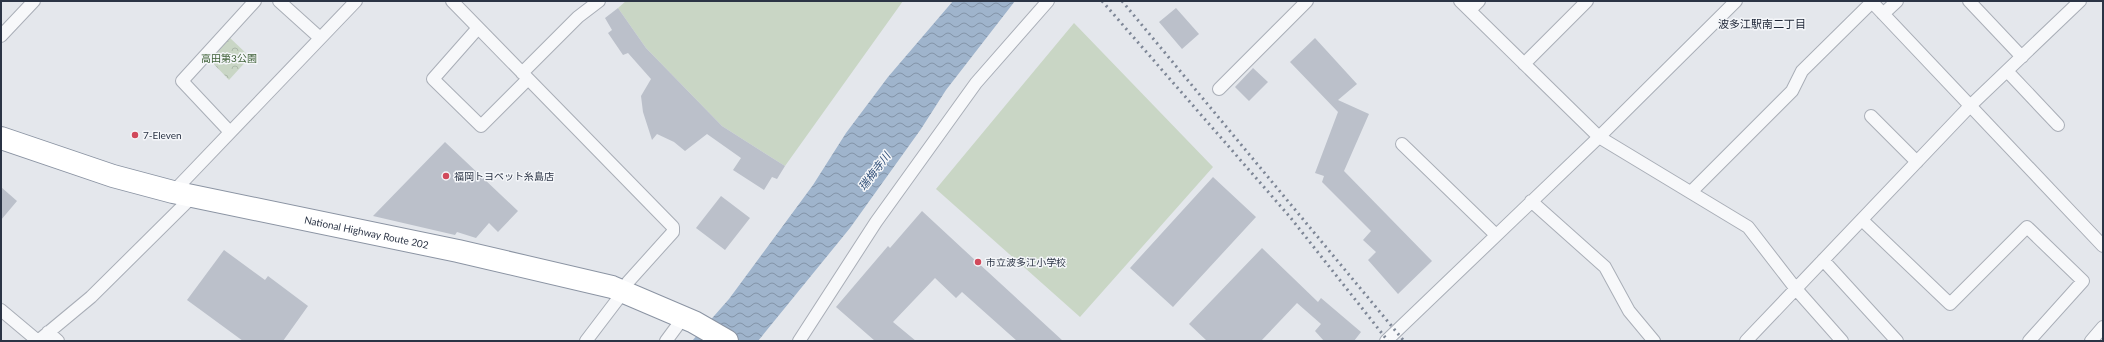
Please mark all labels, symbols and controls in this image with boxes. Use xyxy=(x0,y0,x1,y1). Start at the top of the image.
district label: 波多江駅南二丁目 xyxy=(1718,17,1806,30)
park label: 高田第3公園 xyxy=(201,52,257,64)
place label: 7-Eleven xyxy=(143,129,182,141)
marker: 7-Eleven xyxy=(130,130,140,140)
water label: 瑞梅寺川 xyxy=(856,149,893,192)
place label: 福岡トヨペット糸島店 xyxy=(454,170,554,182)
marker: 福岡トヨペット糸島店 xyxy=(441,171,451,181)
street label: National Highway Route 202 xyxy=(303,213,430,251)
place label: 市立波多江小学校 xyxy=(986,256,1066,268)
marker: 市立波多江小学校 xyxy=(973,257,983,267)

